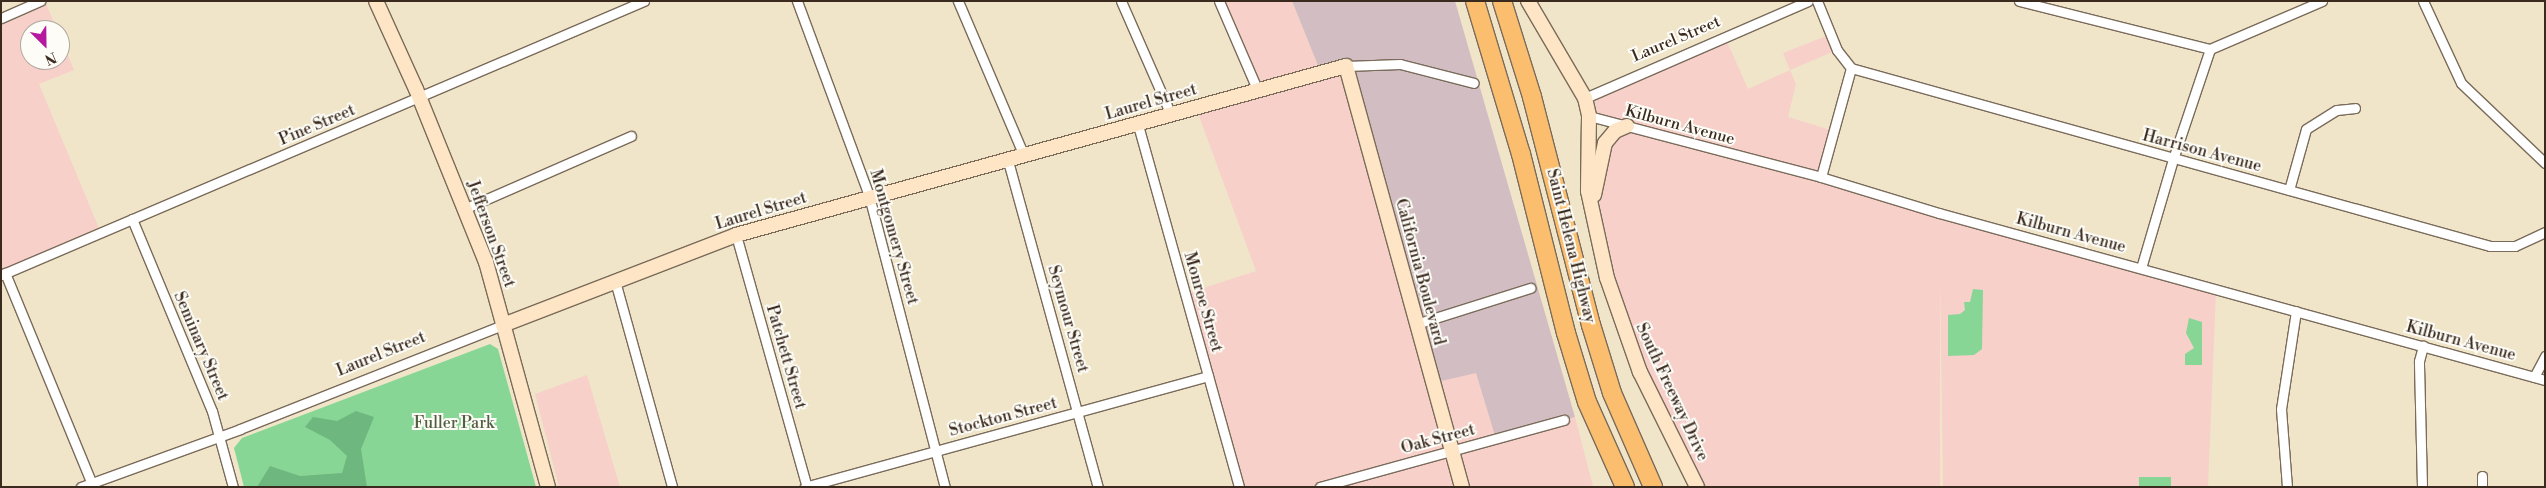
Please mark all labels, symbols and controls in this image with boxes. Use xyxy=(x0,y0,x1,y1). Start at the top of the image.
street label: Laurel Street xyxy=(1629,12,1723,66)
north arrow xyxy=(20,20,70,70)
text: N xyxy=(42,47,59,68)
street label: Laurel Street xyxy=(1103,80,1199,124)
street label: Pine Street xyxy=(276,100,358,150)
street label: Kilburn Avenue xyxy=(1623,101,1737,149)
street label: Harrison Avenue xyxy=(2140,126,2264,176)
street label: Montgomery Street xyxy=(866,167,922,307)
street label: Saint Helena Highway xyxy=(1543,167,1599,325)
street label: Jefferson Street xyxy=(463,178,519,290)
street label: Laurel Street xyxy=(713,188,809,234)
street label: California Boulevard xyxy=(1391,197,1449,347)
street label: Kilburn Avenue xyxy=(2014,209,2128,257)
street label: Monroe Street xyxy=(1180,250,1226,354)
street label: Seymour Street xyxy=(1044,263,1092,375)
street label: Seminary Street xyxy=(169,289,233,403)
street label: Patchett Street xyxy=(762,303,810,411)
street label: Kilburn Avenue xyxy=(2404,317,2518,365)
street label: South Freeway Drive xyxy=(1632,320,1712,464)
street label: Laurel Street xyxy=(334,327,428,381)
street label: Stockton Street xyxy=(947,393,1059,441)
park label: Fuller Park xyxy=(414,413,494,433)
street label: Oak Street xyxy=(1399,420,1477,458)

